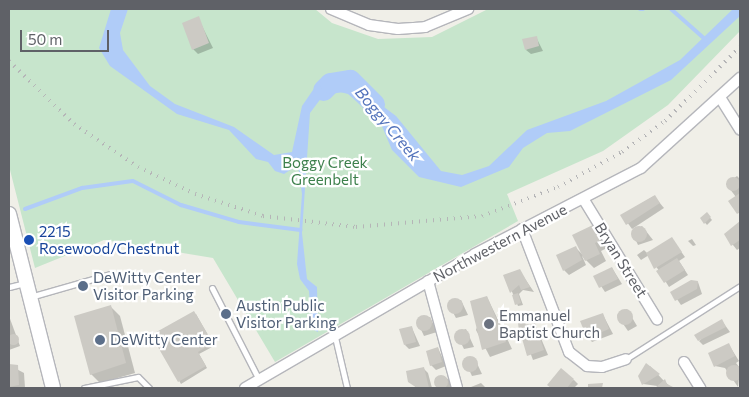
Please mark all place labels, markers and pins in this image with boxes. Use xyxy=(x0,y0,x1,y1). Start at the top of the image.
place label: 2215 Rosewood/Chestnut xyxy=(39,222,179,257)
marker: 2215 Rosewood/Chestnut xyxy=(23,234,35,246)
place label: DeWitty Center Visitor Parking xyxy=(93,268,201,303)
marker: DeWitty Center Visitor Parking xyxy=(77,280,89,292)
place label: Austin Public Visitor Parking xyxy=(236,296,337,331)
place label: Emmanuel Baptist Church xyxy=(499,306,600,341)
marker: Austin Public Visitor Parking xyxy=(220,308,232,320)
marker: Emmanuel Baptist Church xyxy=(483,318,495,330)
place label: DeWitty Center xyxy=(110,331,218,349)
marker: DeWitty Center xyxy=(94,334,106,346)

